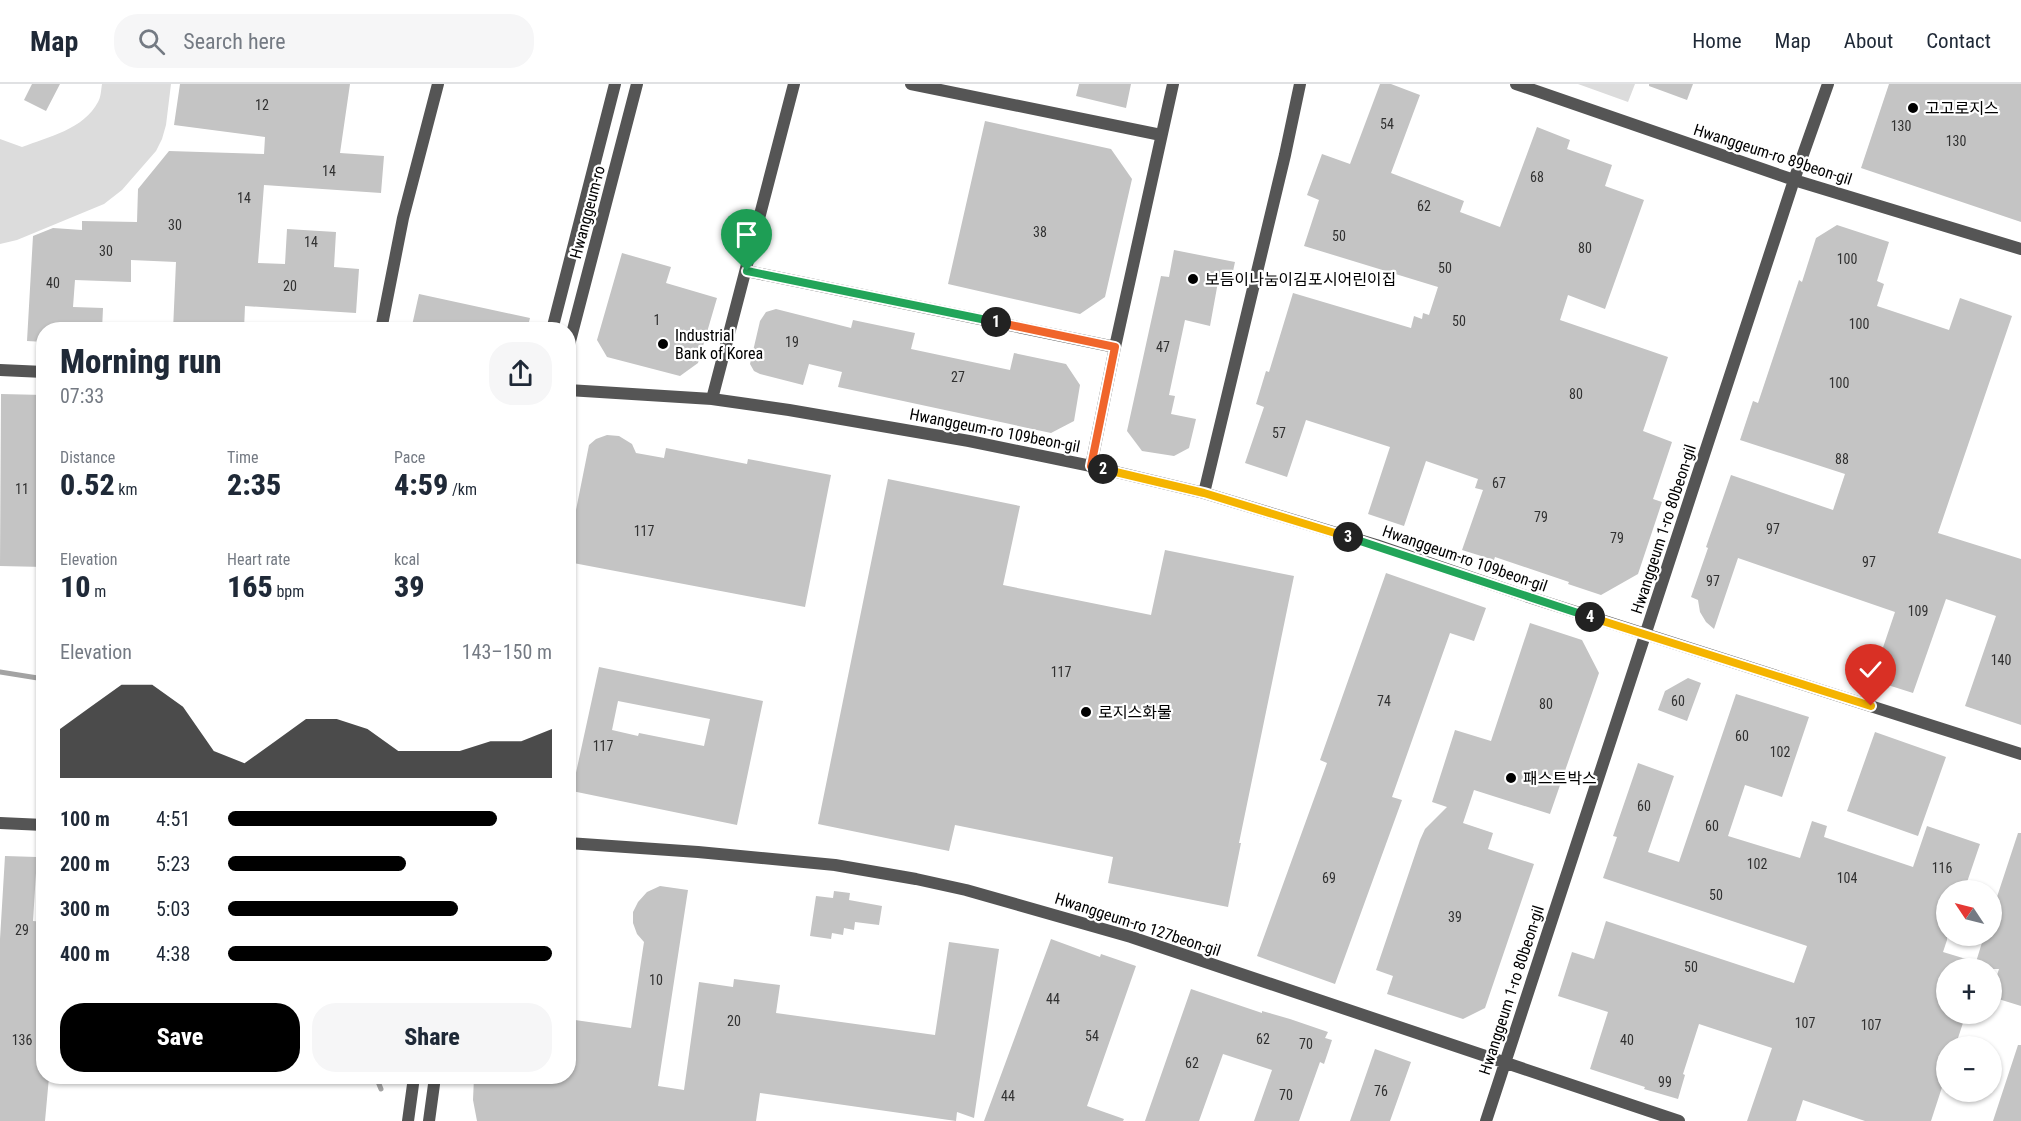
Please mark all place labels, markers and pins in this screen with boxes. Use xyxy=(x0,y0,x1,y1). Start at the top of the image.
place label: 고고로지스 xyxy=(1925,99,1999,118)
marker: 고고로지스 xyxy=(1906,101,1920,115)
pin xyxy=(721,209,772,271)
place label: 보듬이나눔이김포시어린이집 xyxy=(1205,270,1396,289)
marker: 보듬이나눔이김포시어린이집 xyxy=(1186,272,1200,286)
pin: 1 xyxy=(981,307,1011,337)
place label: Industrial Bank of Korea xyxy=(675,326,763,363)
marker: Industrial Bank of Korea xyxy=(656,337,670,351)
pin: 2 xyxy=(1088,454,1118,484)
pin: 3 xyxy=(1333,522,1363,552)
pin: 4 xyxy=(1575,602,1605,632)
pin xyxy=(1845,644,1896,706)
place label: 로지스화물 xyxy=(1098,703,1172,722)
marker: 로지스화물 xyxy=(1079,705,1093,719)
place label: 패스트박스 xyxy=(1523,769,1597,788)
marker: 패스트박스 xyxy=(1504,771,1518,785)

